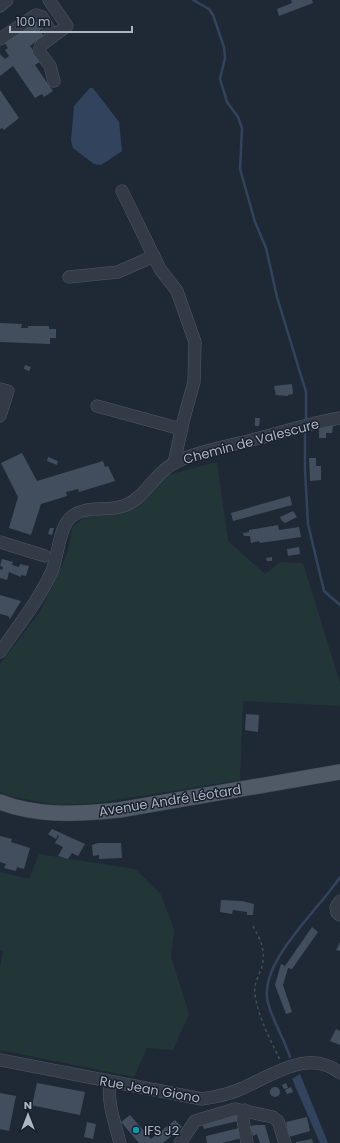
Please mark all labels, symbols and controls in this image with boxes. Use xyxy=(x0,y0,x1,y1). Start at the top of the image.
scale bar xyxy=(10,8,132,34)
text: 100 m xyxy=(16,13,50,30)
street label: Chemin de Valescure xyxy=(181,414,321,469)
street label: Avenue André Léotard xyxy=(98,780,243,821)
street label: Rue Jean Giono xyxy=(98,1071,202,1108)
north arrow xyxy=(8,1095,48,1135)
text: N xyxy=(24,1097,32,1113)
place label: IFS J2 xyxy=(144,1121,179,1140)
marker: IFS J2 xyxy=(131,1125,141,1135)

